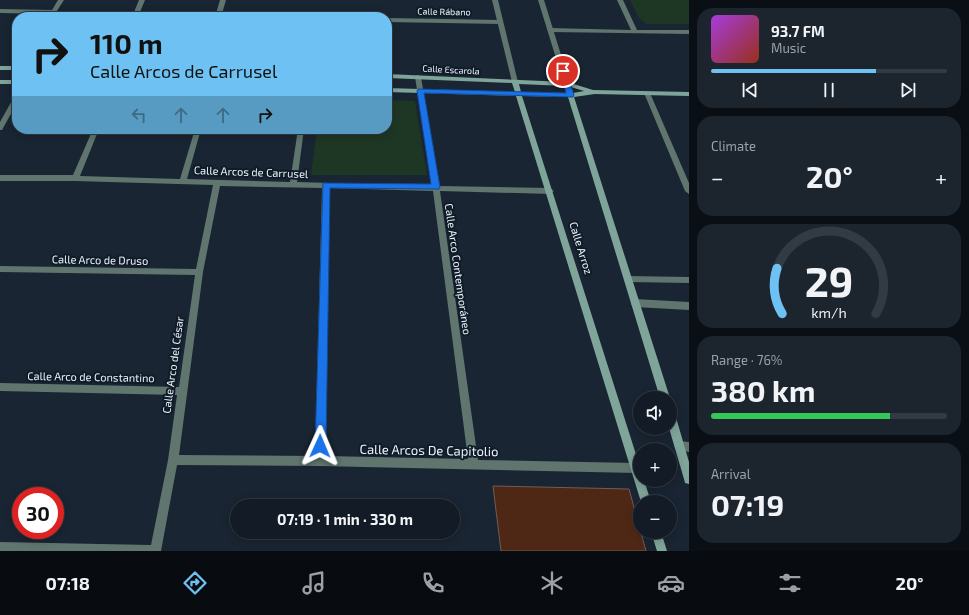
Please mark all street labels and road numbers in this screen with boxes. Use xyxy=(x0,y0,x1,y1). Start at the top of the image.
street label: Calle Rábano xyxy=(417,6,471,17)
street label: Calle Escarola xyxy=(422,63,480,76)
street label: Calle Arcos de Carrusel xyxy=(194,163,309,180)
street label: Calle Arco Contemporáneo xyxy=(443,203,474,335)
street label: Calle Arroz xyxy=(567,220,596,276)
street label: Calle Arco de Druso xyxy=(52,252,148,267)
street label: Calle Arco del César xyxy=(159,315,186,414)
street label: Calle Arco de Constantino xyxy=(27,369,155,384)
street label: Calle Arcos De Capitolio xyxy=(359,441,499,459)

